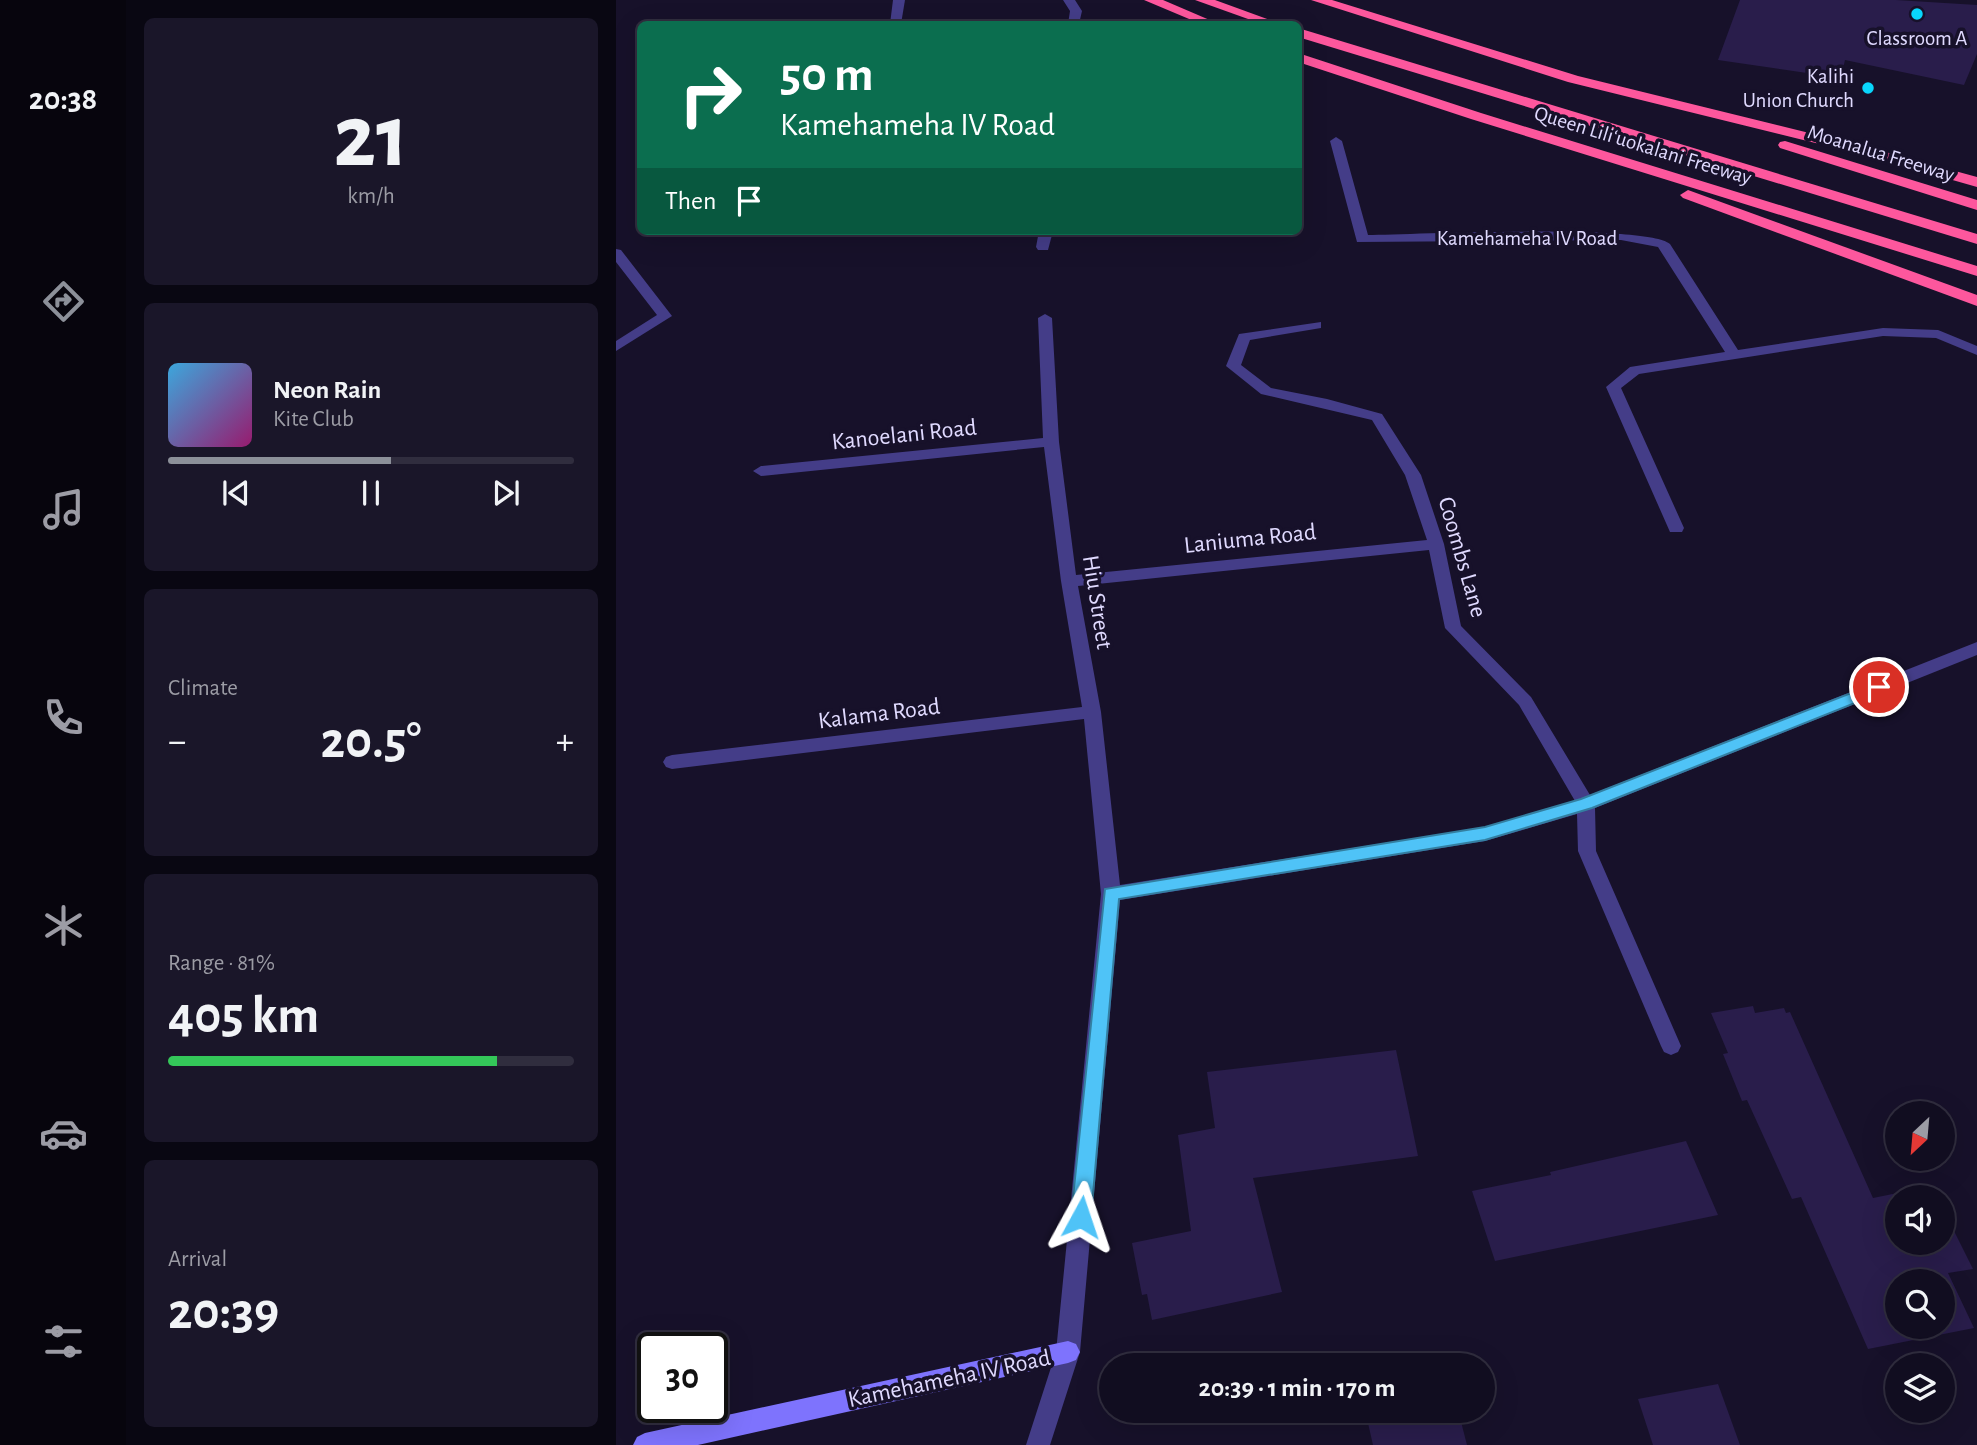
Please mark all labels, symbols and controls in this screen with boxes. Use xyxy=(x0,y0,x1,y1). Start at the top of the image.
marker: Classroom A xyxy=(1909,6,1925,22)
place label: Classroom A xyxy=(1867,28,1967,49)
icon: right xyxy=(665,49,756,140)
text: 50 m xyxy=(780,51,874,100)
place label: Kalihi Union Church xyxy=(1743,66,1854,111)
marker: Kalihi Union Church xyxy=(1860,80,1876,96)
text: 20:38 xyxy=(29,83,97,115)
text: 21 xyxy=(333,92,409,183)
street label: Queen Liliʻuokalani Freeway xyxy=(1532,102,1754,189)
text: Kamehameha IV Road xyxy=(780,109,1055,141)
street label: Moanalua Freeway xyxy=(1805,121,1957,186)
icon: arrive xyxy=(730,182,768,220)
text: km/h xyxy=(347,185,395,208)
text: Then xyxy=(665,188,716,214)
street label: Kamehameha IV Road xyxy=(1437,228,1617,249)
icon: directions xyxy=(39,277,88,326)
text: Neon Rain xyxy=(273,377,381,403)
text: Kite Club xyxy=(273,408,354,431)
street label: Kanoelani Road xyxy=(830,415,978,455)
icon: previous xyxy=(217,474,255,512)
icon: pause xyxy=(352,474,390,512)
icon: next xyxy=(487,474,525,512)
icon: music xyxy=(39,485,88,534)
street label: Coombs Lane xyxy=(1433,494,1491,620)
street label: Laniuma Road xyxy=(1183,520,1318,558)
street label: Hiu Street xyxy=(1078,553,1116,651)
pin xyxy=(1849,657,1909,717)
icon: arrive xyxy=(1860,668,1898,706)
text: Climate xyxy=(168,677,238,700)
icon: phone xyxy=(39,693,88,742)
street label: Kalama Road xyxy=(817,695,942,733)
text: 20.5° xyxy=(320,715,422,767)
text: − xyxy=(168,723,186,761)
text: + xyxy=(556,723,574,761)
icon: climate xyxy=(39,901,88,950)
text: Range · 81% xyxy=(168,952,275,975)
text: 405 km xyxy=(168,990,319,1042)
north arrow xyxy=(1885,1101,1955,1171)
map controls xyxy=(1885,1101,1955,1423)
icon: car xyxy=(39,1109,88,1158)
position arrow xyxy=(1044,1180,1118,1254)
button: sound xyxy=(1885,1185,1955,1255)
text: Arrival xyxy=(168,1248,227,1271)
button: search xyxy=(1885,1269,1955,1339)
text: 20:39 xyxy=(168,1286,279,1338)
icon: filters xyxy=(39,1317,88,1366)
speed limit sign: 30 xyxy=(637,1332,728,1423)
street label: Kamehameha IV Road xyxy=(846,1346,1053,1412)
button: layers xyxy=(1885,1353,1955,1423)
text: 20:39 · 1 min · 170 m xyxy=(1199,1375,1395,1401)

